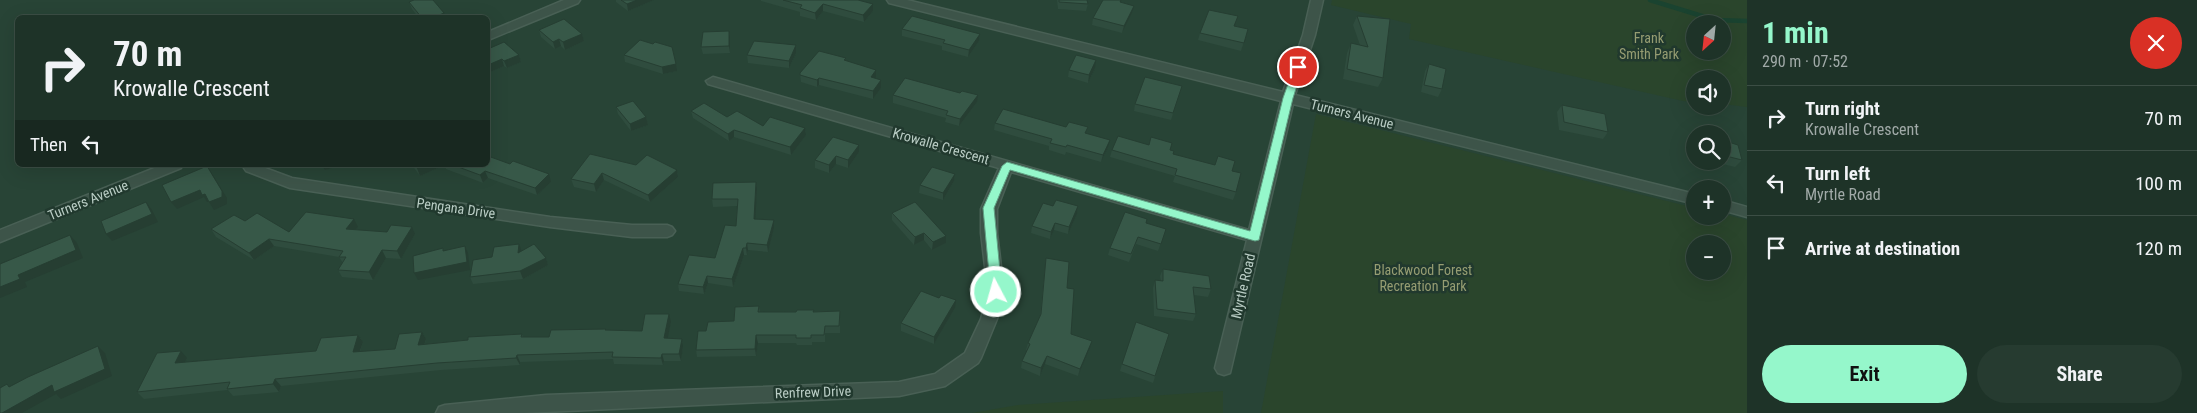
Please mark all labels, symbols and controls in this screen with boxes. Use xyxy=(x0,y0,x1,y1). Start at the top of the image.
north arrow xyxy=(1686,15,1731,60)
map controls xyxy=(1686,15,1731,280)
text: 1 min xyxy=(1762,15,1829,50)
button: close xyxy=(2130,17,2182,69)
park label: Frank Smith Park xyxy=(1619,30,1680,62)
text: 70 m xyxy=(113,34,182,75)
icon: right xyxy=(30,35,95,100)
pin xyxy=(1277,46,1319,88)
text: 290 m · 07:52 xyxy=(1762,52,1848,71)
icon: arrive xyxy=(1284,53,1312,81)
button: sound xyxy=(1686,70,1731,115)
text: Krowalle Crescent xyxy=(113,76,270,101)
street label: Turners Avenue xyxy=(1309,96,1396,132)
text: Turn right xyxy=(1805,97,1880,120)
icon: right xyxy=(1762,104,1790,132)
text: 70 m xyxy=(2145,107,2182,130)
text: Krowalle Crescent xyxy=(1805,120,1919,139)
street label: Krowalle Crescent xyxy=(891,125,991,167)
button: search xyxy=(1686,125,1731,170)
icon: left xyxy=(77,130,105,158)
text: Then xyxy=(30,133,67,156)
text: Turn left xyxy=(1805,162,1870,185)
icon: left xyxy=(1762,169,1790,197)
text: 100 m xyxy=(2135,172,2182,195)
street label: Turners Avenue xyxy=(46,176,131,223)
button: + xyxy=(1686,180,1731,225)
text: Myrtle Road xyxy=(1805,185,1881,204)
street label: Pengana Drive xyxy=(416,195,497,221)
icon: arrive xyxy=(1762,234,1790,262)
button: − xyxy=(1686,235,1731,280)
text: Arrive at destination xyxy=(1805,237,1960,260)
text: 120 m xyxy=(2135,237,2182,260)
street label: Myrtle Road xyxy=(1228,252,1258,320)
park label: Blackwood Forest Recreation Park xyxy=(1374,262,1472,294)
position arrow xyxy=(969,265,1021,317)
button: Exit xyxy=(1762,345,1967,403)
button: Share xyxy=(1977,345,2182,403)
street label: Renfrew Drive xyxy=(775,383,852,401)

